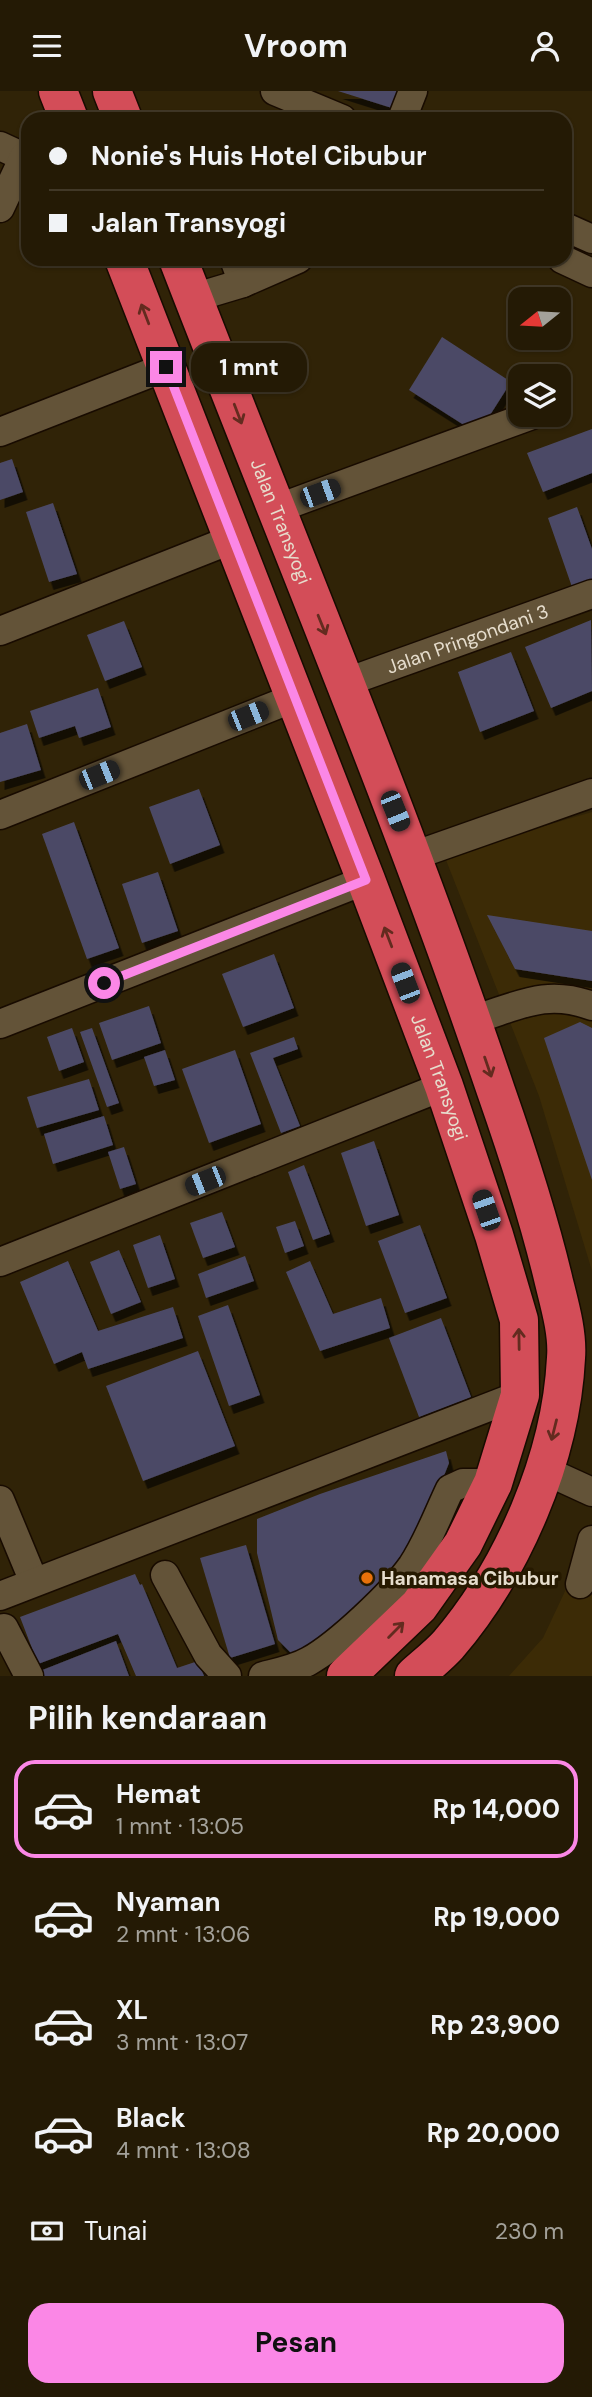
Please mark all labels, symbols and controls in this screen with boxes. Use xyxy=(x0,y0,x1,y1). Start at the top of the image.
text: Vroom xyxy=(244,25,348,67)
icon: menu xyxy=(28,27,66,65)
icon: person xyxy=(526,27,564,65)
text: Nonie's Huis Hotel Cibubur xyxy=(91,139,427,173)
text: Jalan Transyogi xyxy=(91,206,286,240)
north arrow xyxy=(508,287,570,350)
map controls xyxy=(508,287,571,427)
one-way arrow xyxy=(138,304,151,326)
callout: 1 mnt xyxy=(190,343,306,391)
route end xyxy=(150,351,182,383)
text: 1 mnt xyxy=(219,352,279,382)
button: layers xyxy=(508,364,571,427)
one-way arrow xyxy=(233,402,246,424)
street label: Jalan Transyogi xyxy=(245,455,317,588)
car xyxy=(297,476,344,510)
street label: Jalan Pringondani 3 xyxy=(383,599,552,680)
one-way arrow xyxy=(316,614,329,636)
car xyxy=(225,698,272,734)
car xyxy=(76,757,123,793)
car xyxy=(378,788,413,834)
one-way arrow xyxy=(381,927,393,949)
car xyxy=(388,960,423,1006)
route start xyxy=(88,967,120,999)
street label: Jalan Transyogi xyxy=(405,1010,473,1144)
one-way arrow xyxy=(483,1056,495,1078)
car xyxy=(182,1163,229,1199)
car xyxy=(470,1187,503,1233)
one-way arrow xyxy=(513,1327,526,1350)
one-way arrow xyxy=(547,1418,560,1441)
place label: Hanamasa Cibubur xyxy=(381,1566,559,1591)
marker: Hanamasa Cibubur xyxy=(359,1570,375,1586)
one-way arrow xyxy=(387,1621,404,1638)
text: Pilih kendaraan xyxy=(28,1697,267,1739)
text: Hemat xyxy=(116,1777,201,1811)
icon: car xyxy=(32,1778,95,1841)
text: Rp 14,000 xyxy=(433,1792,560,1826)
text: 1 mnt · 13:05 xyxy=(116,1811,244,1841)
text: Nyaman xyxy=(116,1885,221,1919)
icon: car xyxy=(32,1886,95,1949)
text: Rp 19,000 xyxy=(433,1900,560,1934)
text: 2 mnt · 13:06 xyxy=(116,1919,250,1949)
text: XL xyxy=(116,1993,148,2027)
icon: car xyxy=(32,1994,95,2057)
text: Rp 23,900 xyxy=(430,2008,560,2042)
text: 3 mnt · 13:07 xyxy=(116,2027,248,2057)
text: Black xyxy=(116,2101,186,2135)
icon: car xyxy=(32,2102,95,2165)
text: Rp 20,000 xyxy=(427,2116,560,2150)
text: 4 mnt · 13:08 xyxy=(116,2135,251,2165)
icon: cash xyxy=(28,2212,66,2250)
text: Tunai xyxy=(84,2214,148,2248)
text: 230 m xyxy=(495,2216,564,2246)
button: Pesan xyxy=(28,2303,564,2383)

